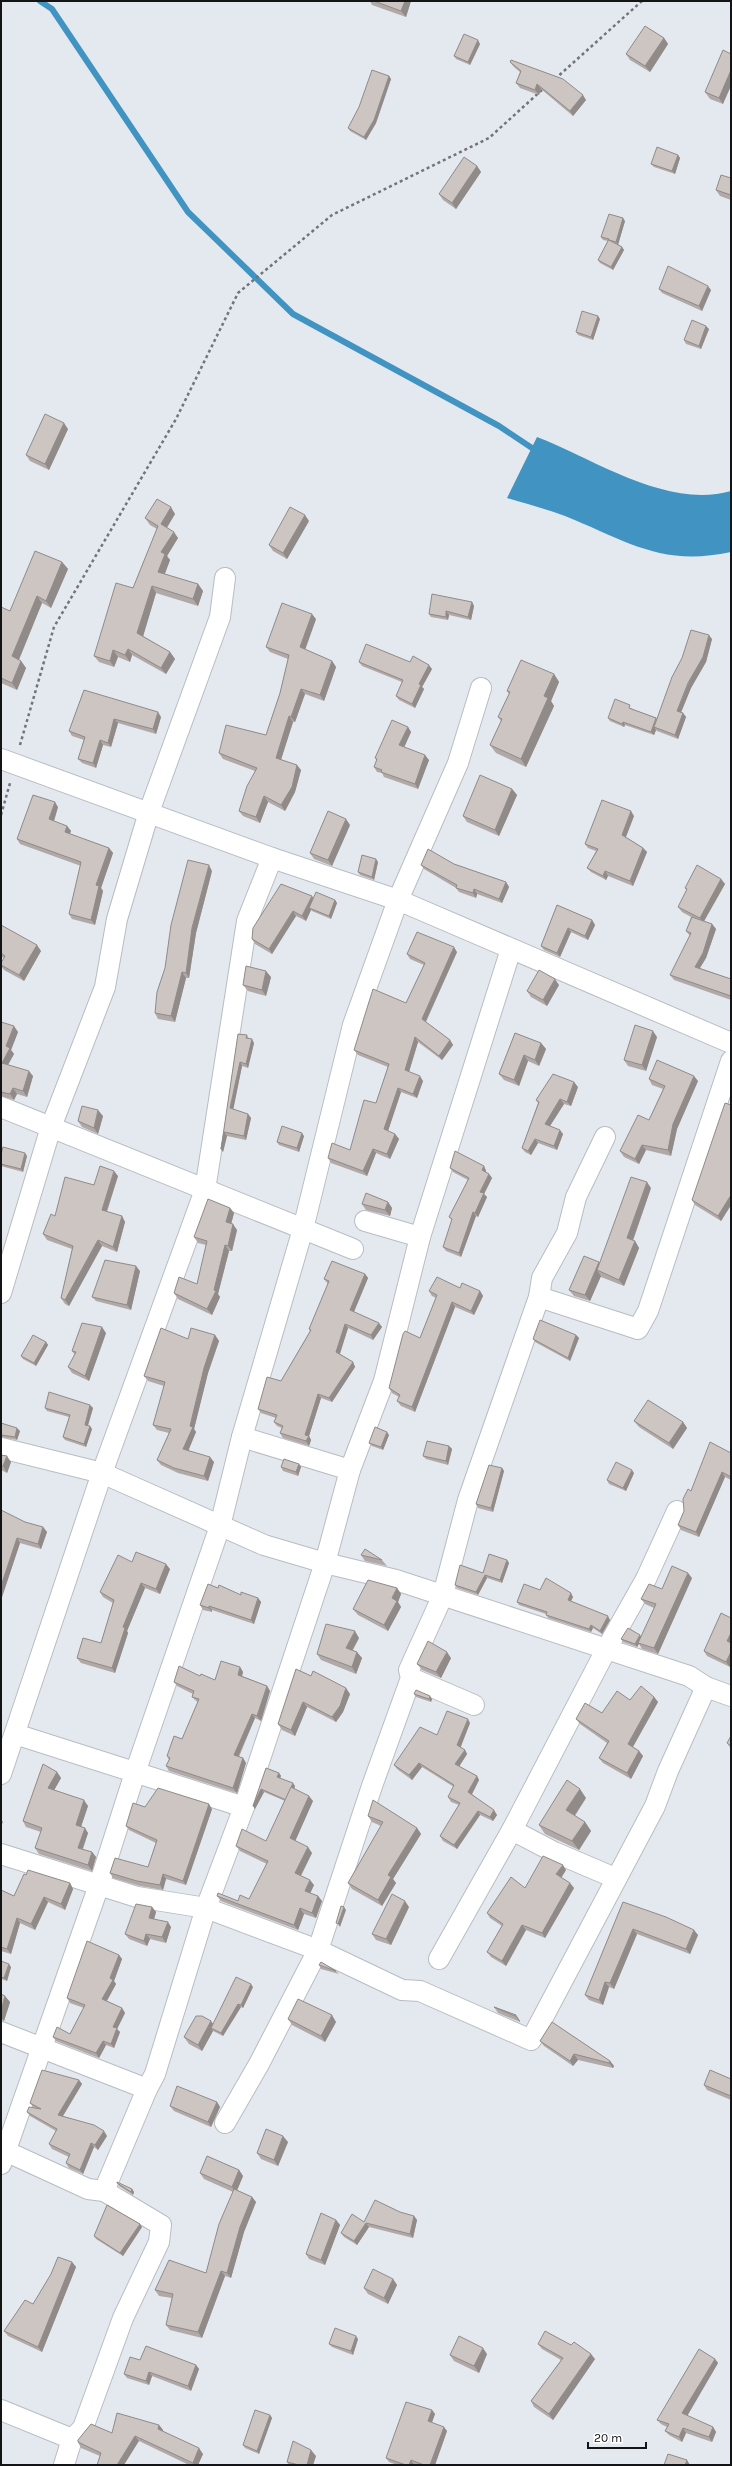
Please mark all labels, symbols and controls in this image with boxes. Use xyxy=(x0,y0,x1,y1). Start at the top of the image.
scale bar xyxy=(588,2424,646,2450)
text: 20 m xyxy=(594,2431,622,2445)

